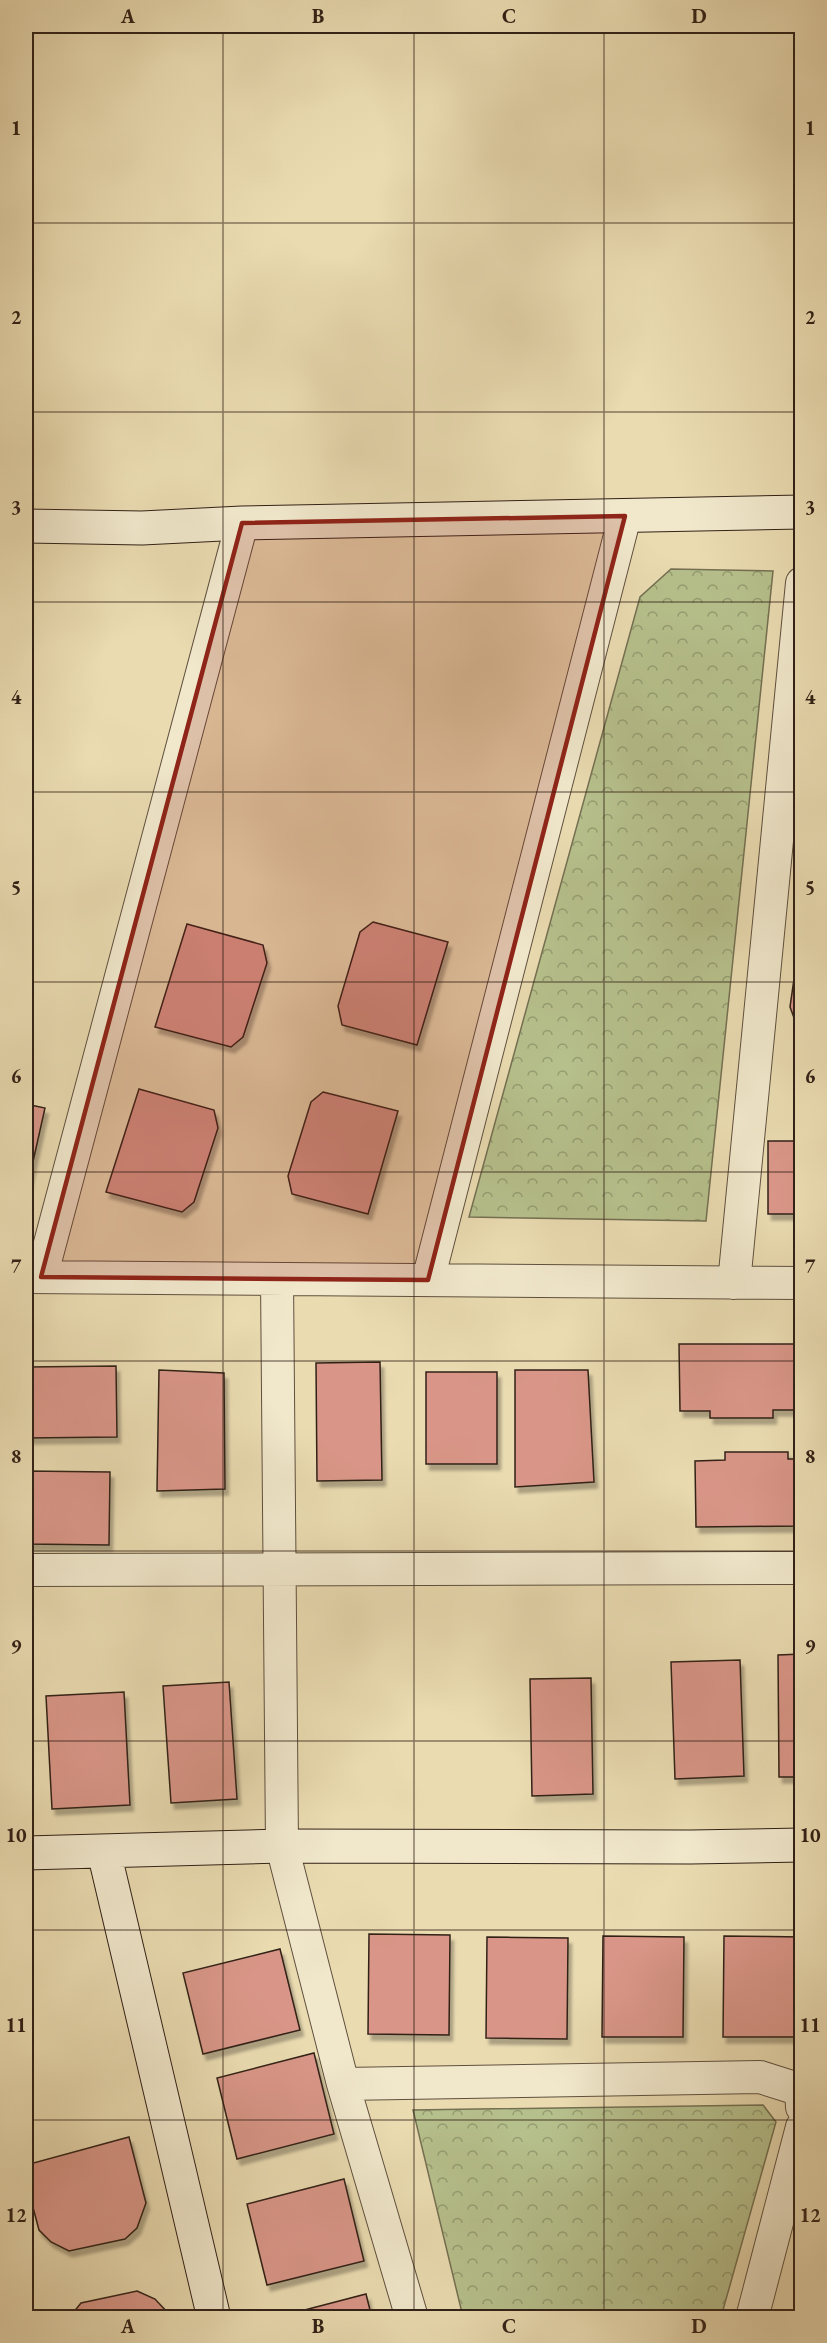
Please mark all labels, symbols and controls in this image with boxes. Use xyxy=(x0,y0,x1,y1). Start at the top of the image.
text: A xyxy=(120,3,136,29)
text: B xyxy=(312,3,324,29)
text: C xyxy=(502,3,516,29)
text: D xyxy=(691,3,707,29)
text: 1 xyxy=(11,115,21,141)
text: 1 xyxy=(805,115,815,141)
text: 2 xyxy=(11,304,22,330)
text: 2 xyxy=(805,304,816,330)
text: 3 xyxy=(11,494,21,520)
text: 3 xyxy=(805,494,815,520)
text: 4 xyxy=(11,684,22,710)
text: 4 xyxy=(805,684,816,710)
text: 5 xyxy=(11,874,21,900)
text: 5 xyxy=(805,874,815,900)
text: 6 xyxy=(11,1063,22,1089)
text: 6 xyxy=(805,1063,816,1089)
text: 7 xyxy=(11,1253,22,1279)
text: 7 xyxy=(805,1253,816,1279)
text: 8 xyxy=(11,1443,21,1469)
text: 8 xyxy=(805,1443,815,1469)
text: 9 xyxy=(11,1633,22,1659)
text: 9 xyxy=(805,1633,816,1659)
text: 10 xyxy=(5,1822,27,1848)
text: 10 xyxy=(799,1822,821,1848)
text: 11 xyxy=(5,2012,27,2038)
text: 11 xyxy=(799,2012,821,2038)
text: 12 xyxy=(5,2202,27,2228)
text: 12 xyxy=(799,2202,821,2228)
text: A xyxy=(120,2313,136,2339)
text: B xyxy=(312,2313,324,2339)
text: C xyxy=(502,2313,516,2339)
text: D xyxy=(691,2313,707,2339)

